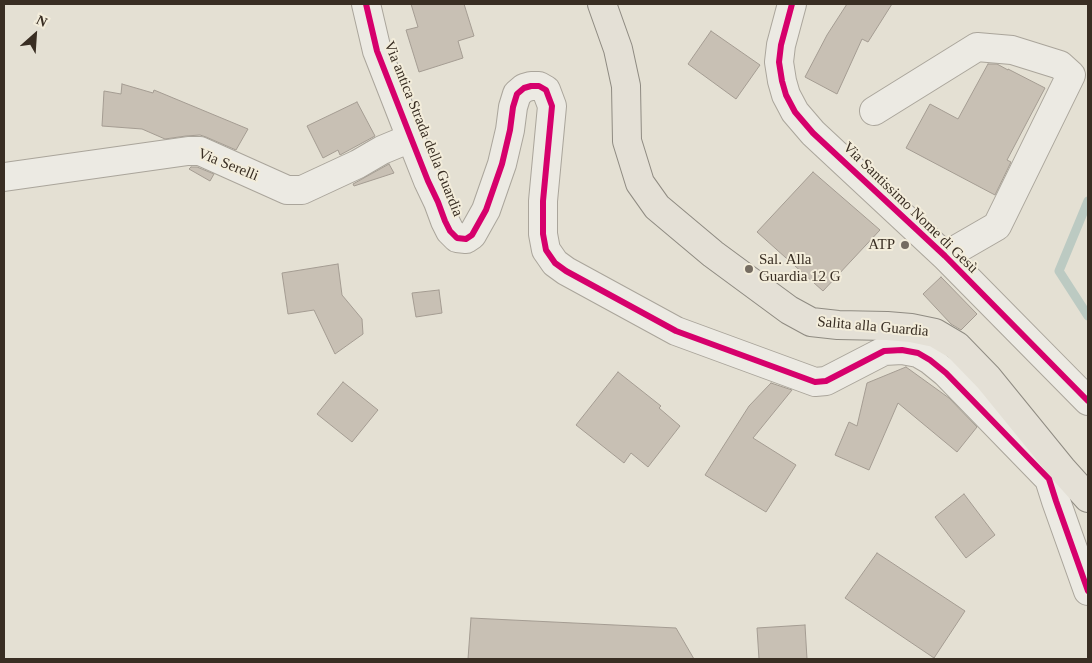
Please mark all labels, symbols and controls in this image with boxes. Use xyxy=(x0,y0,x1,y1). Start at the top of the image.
north arrow xyxy=(10,10,60,60)
text: N xyxy=(34,12,50,30)
street label: Via antica Strada della Guardia xyxy=(380,39,466,219)
street label: Via Santissimo Nome di Gesù xyxy=(839,139,981,277)
street label: Via Serelli xyxy=(195,145,261,185)
place label: ATP xyxy=(868,236,895,254)
marker: ATP xyxy=(899,239,911,251)
place label: Sal. Alla Guardia 12 G xyxy=(759,251,841,286)
marker: Sal. Alla Guardia 12 G xyxy=(743,263,755,275)
street label: Salita alla Guardia xyxy=(817,313,929,341)

